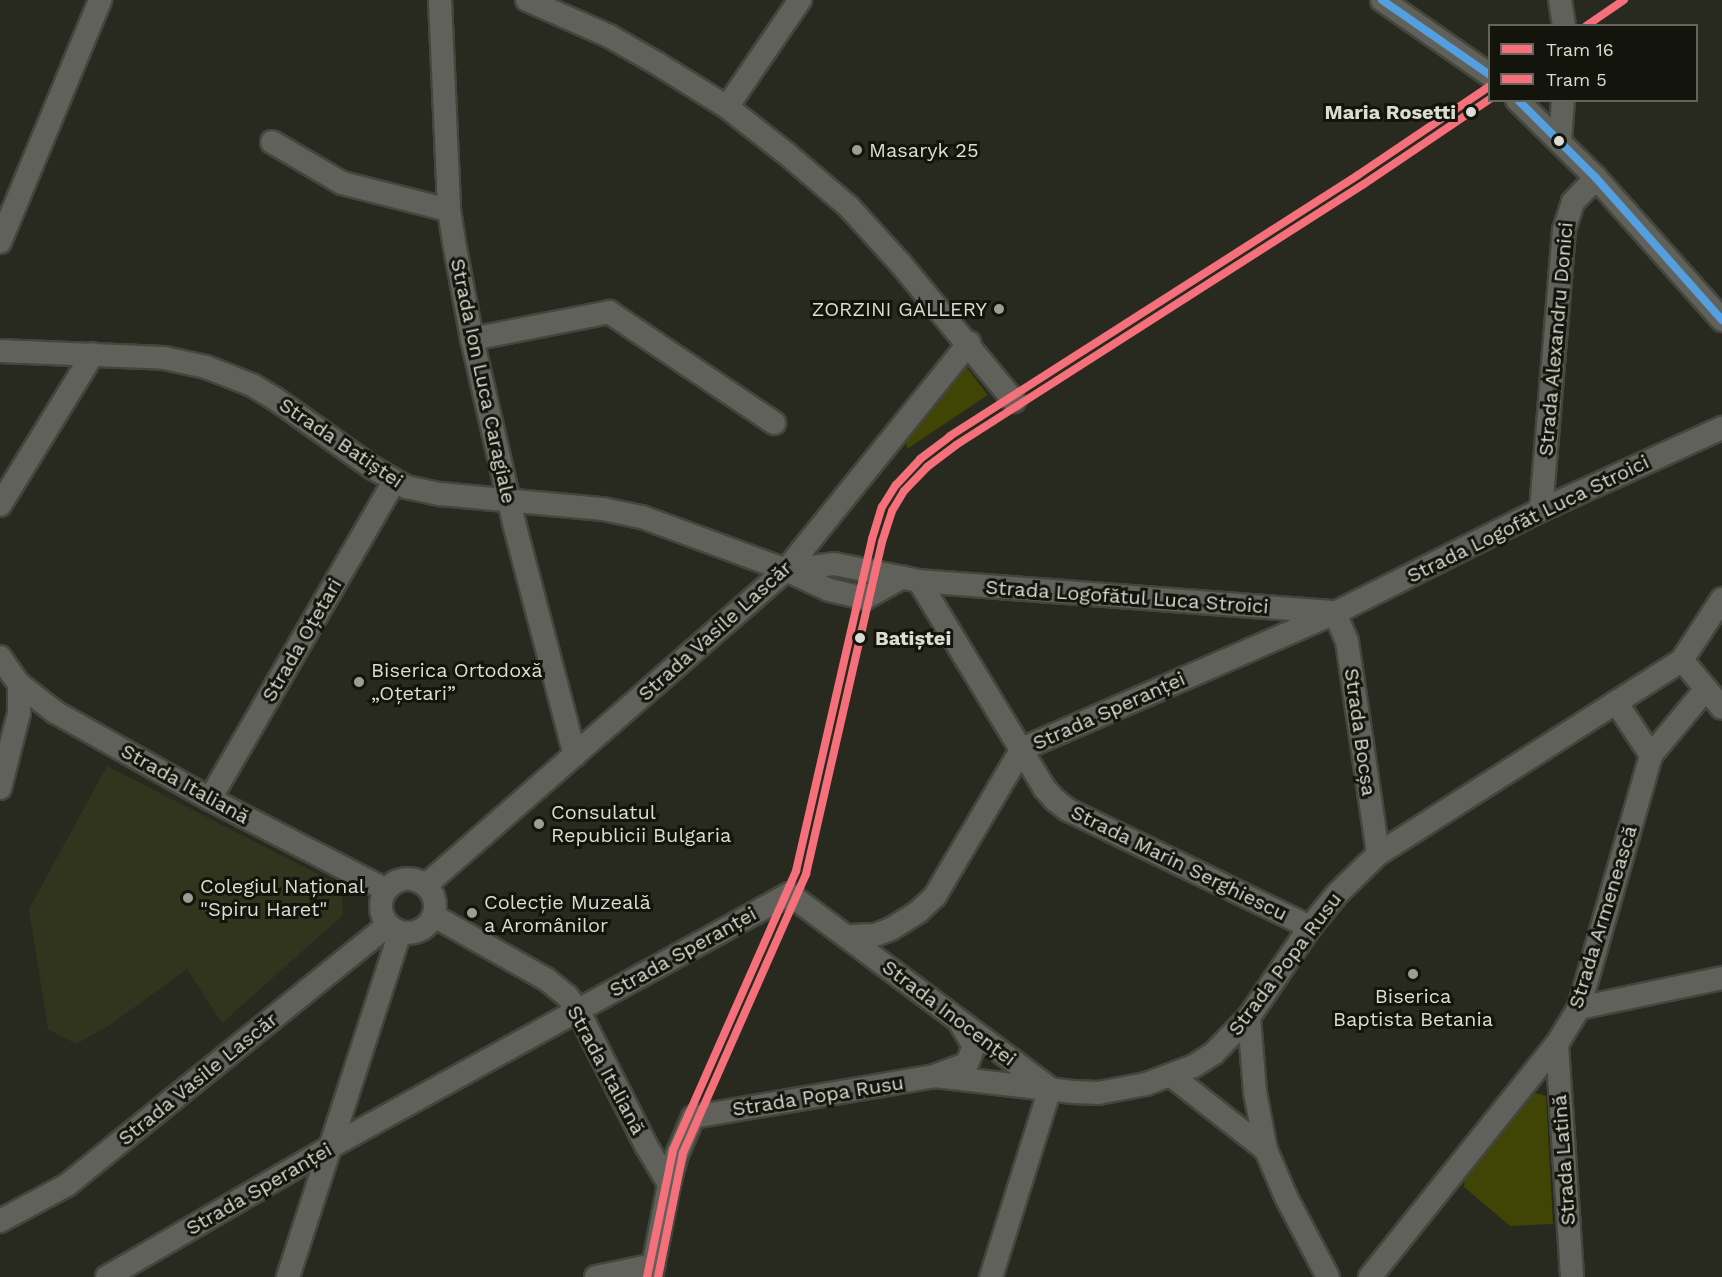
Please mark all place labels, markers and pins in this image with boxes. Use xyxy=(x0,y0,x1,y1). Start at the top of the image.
place label: Maria Rosetti xyxy=(1324,100,1456,124)
marker: Maria Rosetti xyxy=(1461,102,1481,122)
unlabelled marker xyxy=(1553,135,1565,147)
place label: Masaryk 25 xyxy=(869,138,979,162)
marker: Masaryk 25 xyxy=(850,143,864,157)
place label: ZORZINI GALLERY xyxy=(812,297,987,321)
marker: ZORZINI GALLERY xyxy=(992,302,1006,316)
place label: Batiștei xyxy=(875,626,951,650)
marker: Batiștei xyxy=(850,628,870,648)
place label: Biserica Ortodoxă „Oțetari” xyxy=(371,658,543,705)
marker: Biserica Ortodoxă „Oțetari” xyxy=(352,675,366,689)
place label: Consulatul Republicii Bulgaria xyxy=(551,801,731,848)
marker: Consulatul Republicii Bulgaria xyxy=(532,817,546,831)
place label: Colegiul Național "Spiru Haret" xyxy=(200,874,366,921)
place label: Colecție Muzeală a Aromânilor xyxy=(484,890,651,937)
marker: Colegiul Național "Spiru Haret" xyxy=(181,891,195,905)
marker: Colecție Muzeală a Aromânilor xyxy=(465,906,479,920)
marker: Biserica Baptista Betania xyxy=(1406,967,1420,981)
place label: Biserica Baptista Betania xyxy=(1333,984,1493,1031)

